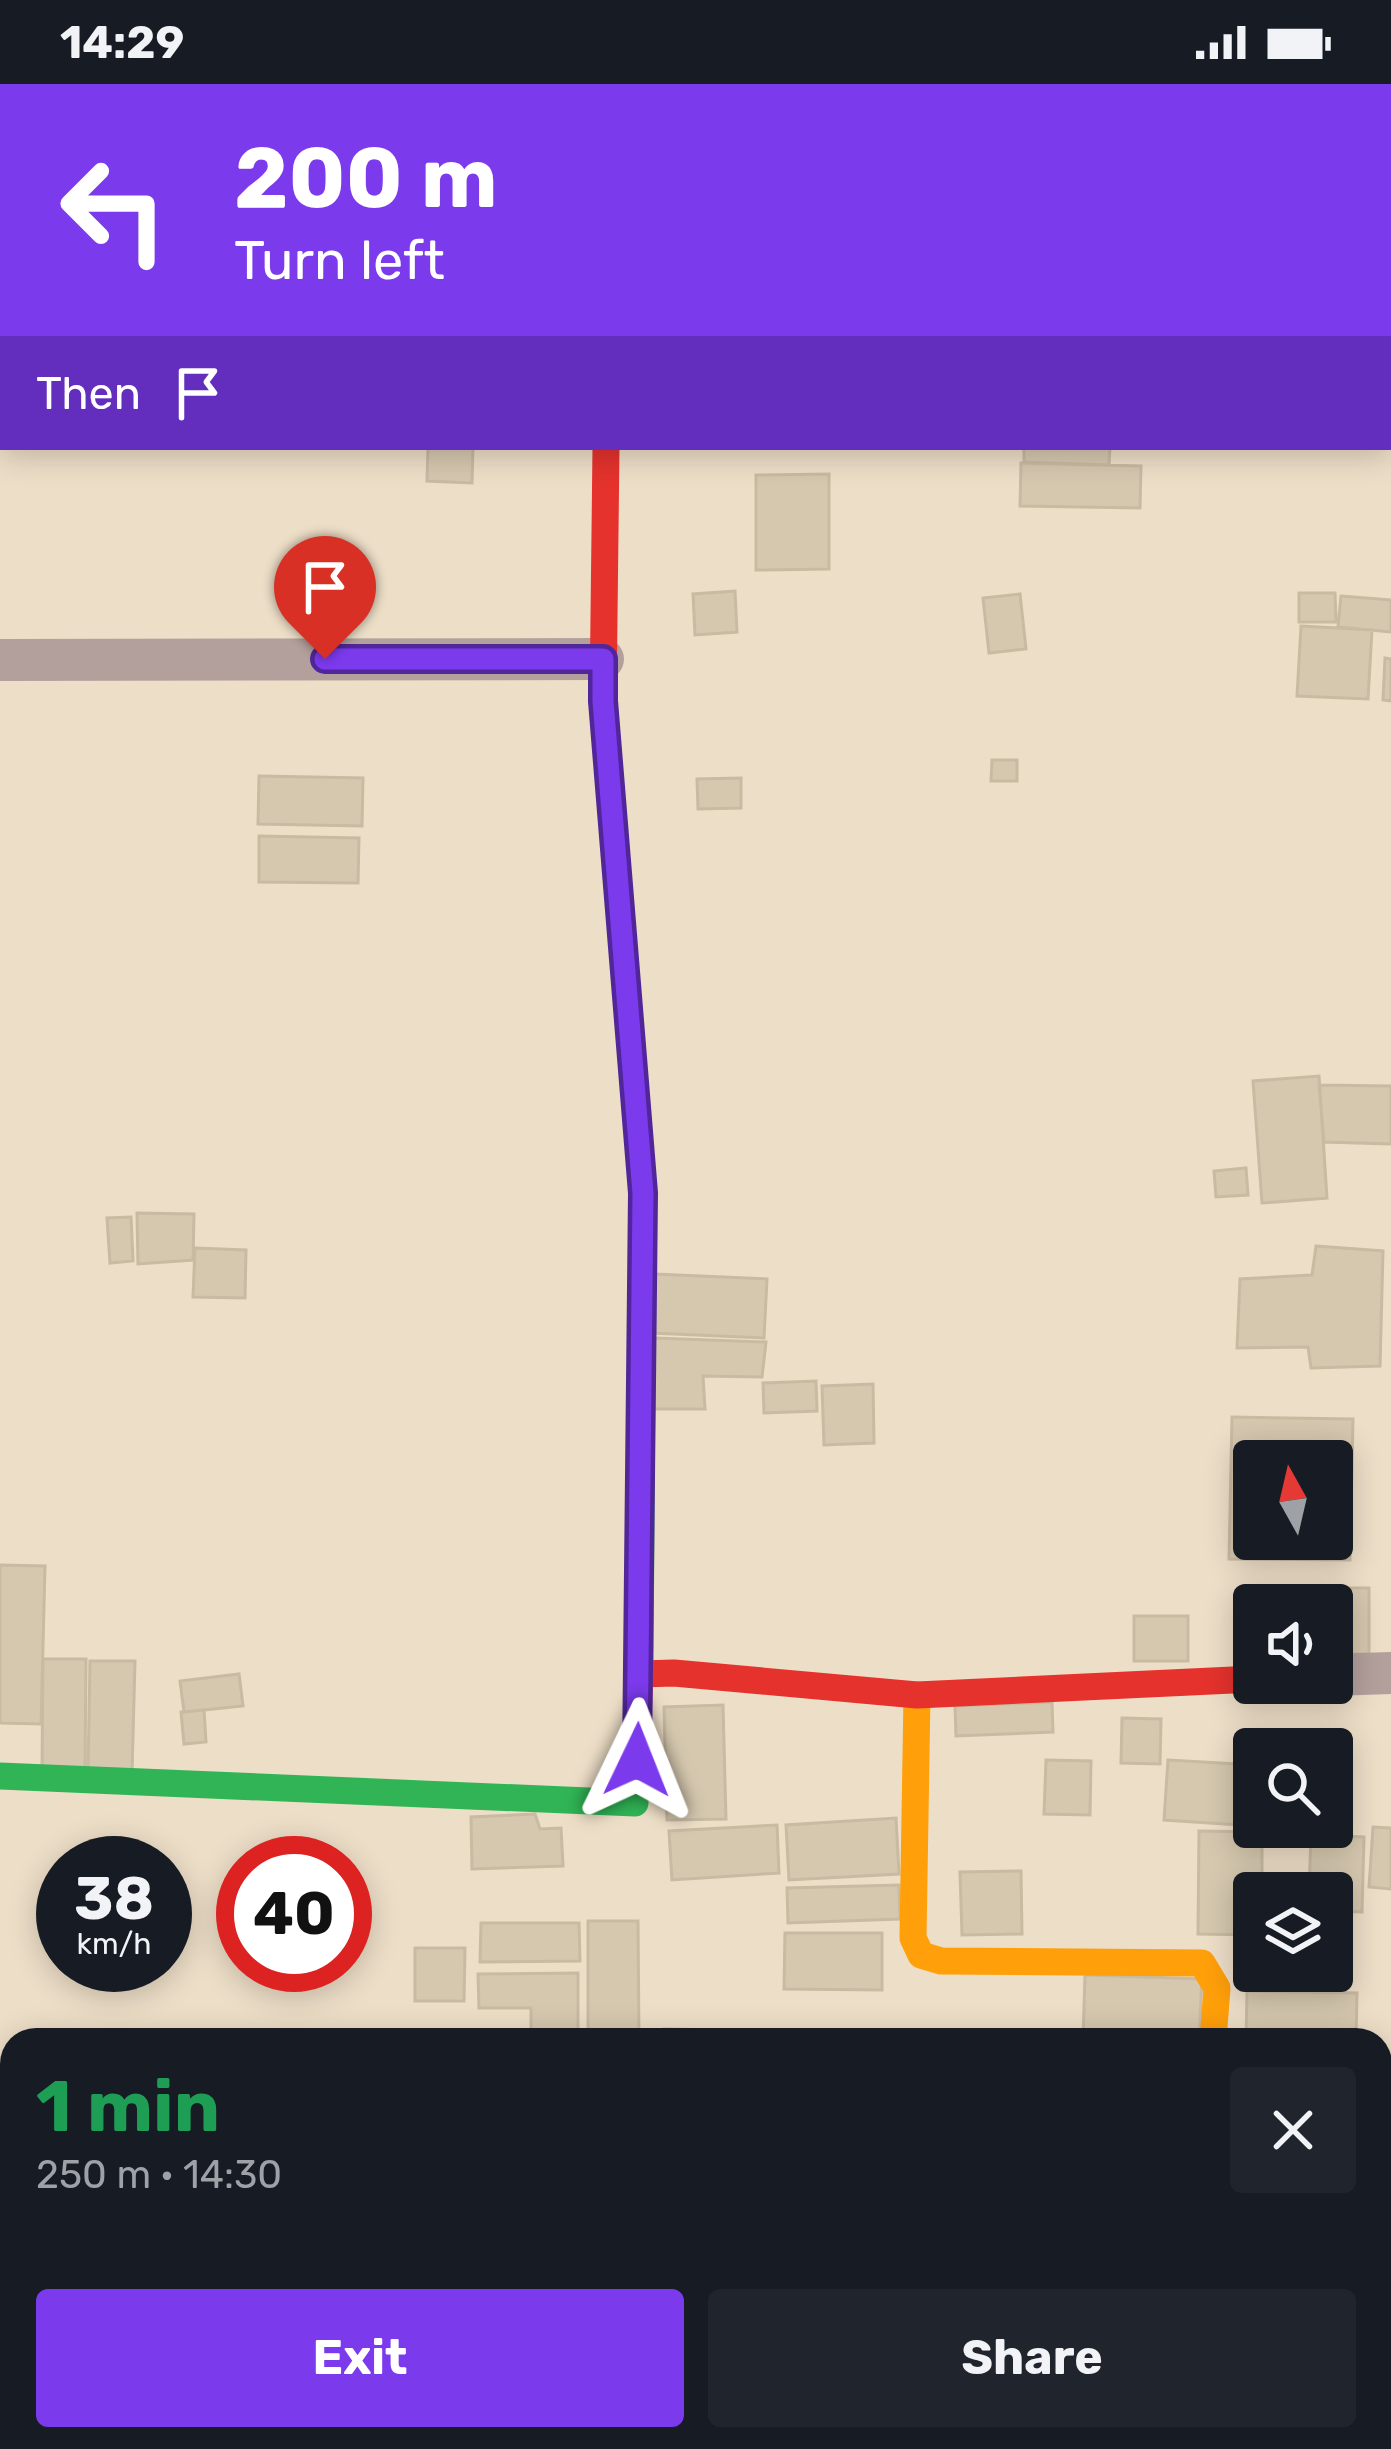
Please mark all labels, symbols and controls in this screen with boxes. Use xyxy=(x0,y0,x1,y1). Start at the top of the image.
text: 14:29 xyxy=(60,16,184,69)
text: 200 m xyxy=(234,128,498,228)
icon: left xyxy=(36,132,192,288)
text: Turn left xyxy=(234,229,445,293)
icon: arrive xyxy=(165,360,231,426)
text: Then xyxy=(36,367,141,420)
pin xyxy=(274,536,376,659)
icon: arrive xyxy=(292,554,358,620)
north arrow xyxy=(1233,1440,1353,1560)
map controls xyxy=(1233,1440,1353,1992)
button: sound xyxy=(1233,1584,1353,1704)
position arrow xyxy=(574,1697,700,1823)
button: search xyxy=(1233,1728,1353,1848)
speed limit sign: 40 xyxy=(216,1836,372,1992)
text: 38 xyxy=(74,1863,154,1934)
button: layers xyxy=(1233,1872,1353,1992)
text: km/h xyxy=(77,1926,151,1962)
text: 1 min xyxy=(36,2064,220,2149)
button: close xyxy=(1230,2067,1356,2193)
text: 250 m · 14:30 xyxy=(36,2152,282,2198)
button: Exit xyxy=(36,2289,684,2427)
button: Share xyxy=(708,2289,1356,2427)

